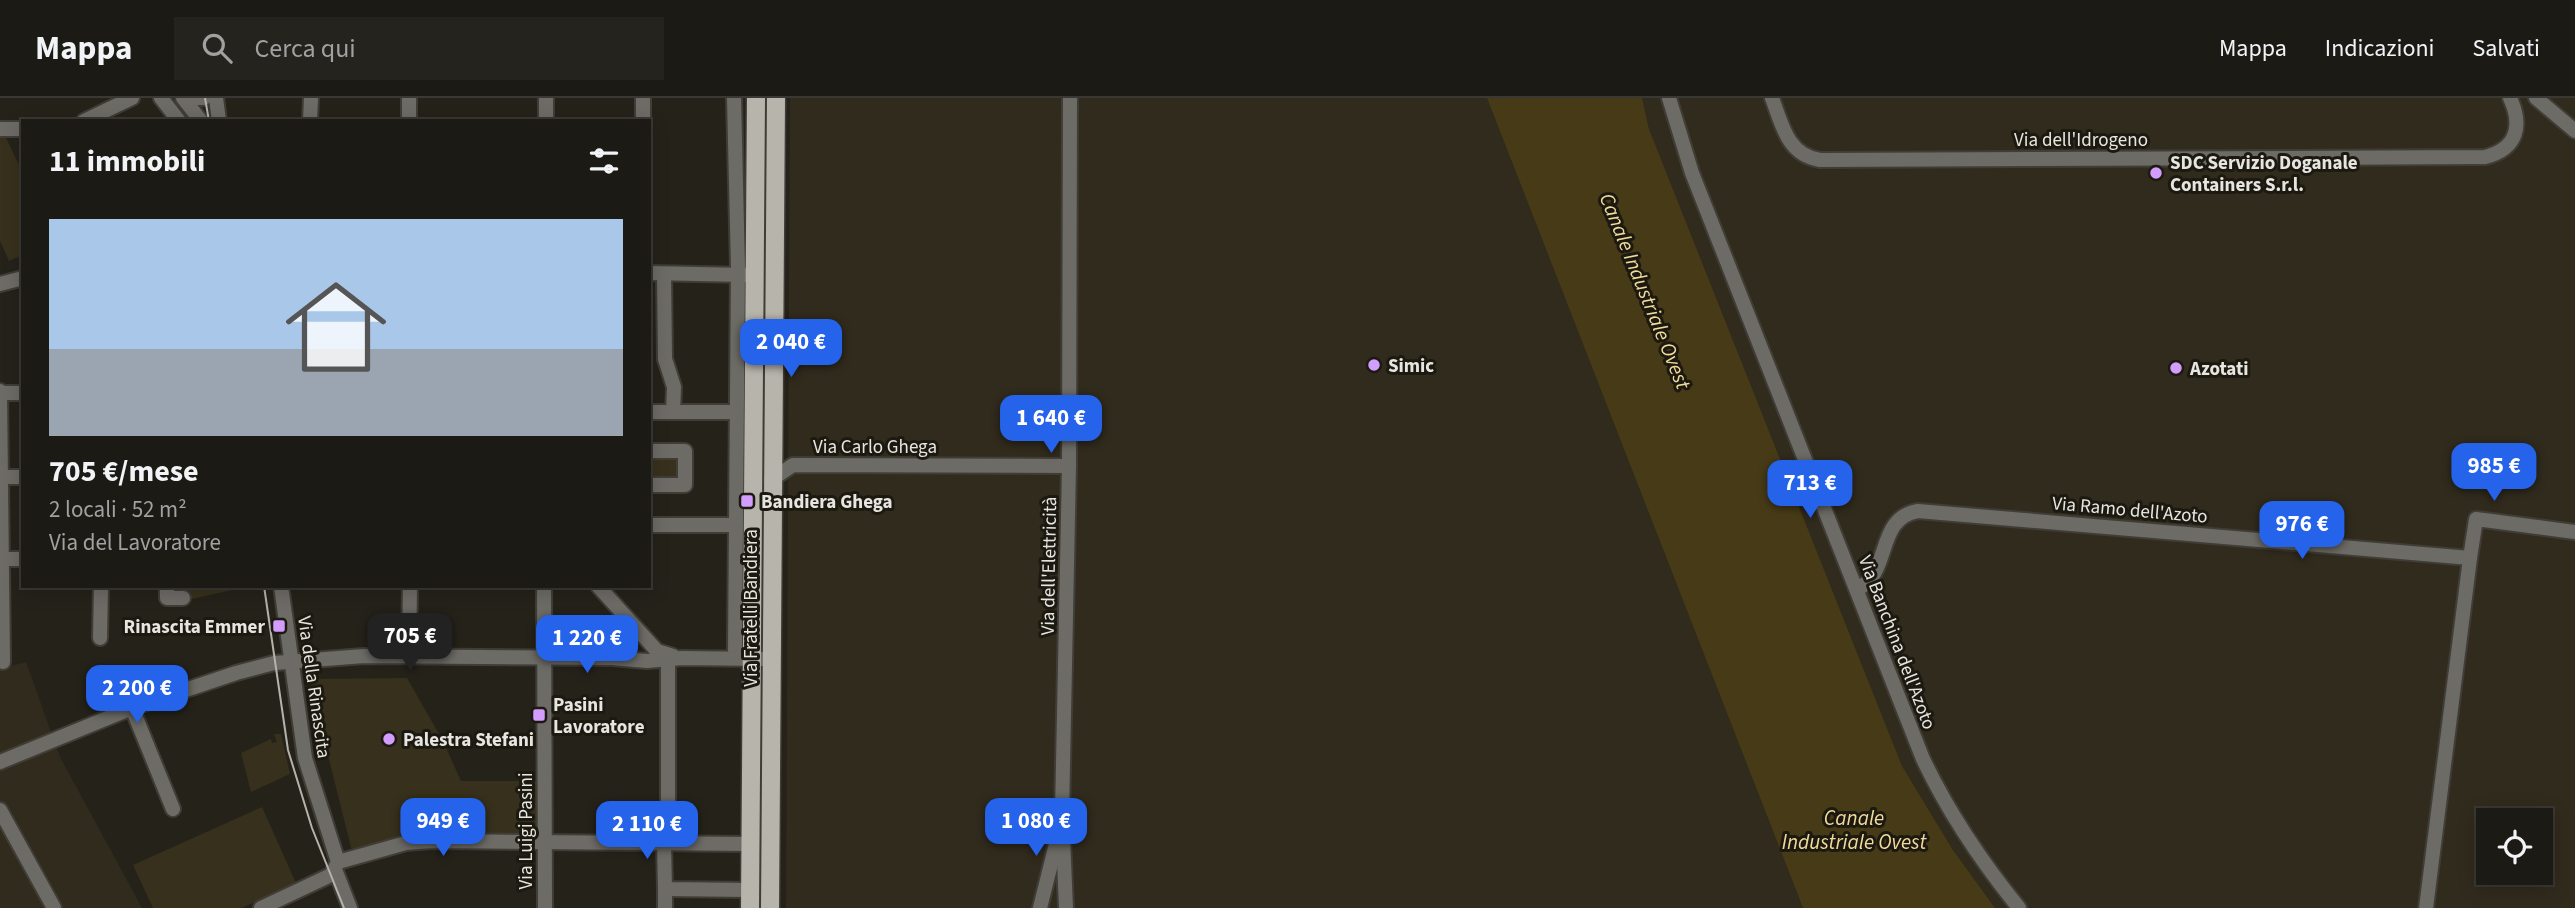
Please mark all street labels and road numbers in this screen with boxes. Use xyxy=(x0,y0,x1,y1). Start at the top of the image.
street label: Via dell'Idrogeno xyxy=(2014,127,2148,154)
street label: Via Carlo Ghega xyxy=(813,434,937,461)
street label: Via Ramo dell'Azoto xyxy=(2051,490,2209,531)
street label: Via dell'Elettricità xyxy=(1035,496,1064,636)
street label: Via Fratelli Bandiera xyxy=(738,529,765,687)
street label: Via Banchina dell'Azoto xyxy=(1851,552,1942,733)
street label: Via della Rinascita xyxy=(290,614,337,760)
street label: Via Luigi Pasini xyxy=(513,772,540,890)

